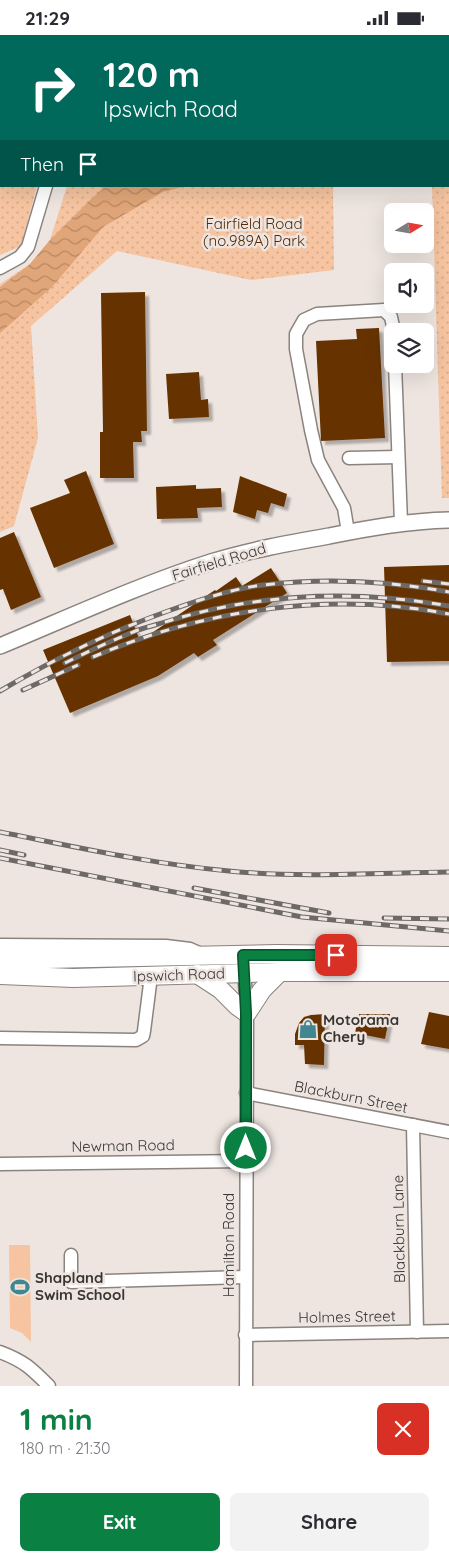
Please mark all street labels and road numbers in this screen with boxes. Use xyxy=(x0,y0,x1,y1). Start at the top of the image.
street label: Fairfield Road xyxy=(170,538,268,585)
street label: Ipswich Road xyxy=(133,963,225,986)
street label: Blackburn Street xyxy=(293,1076,409,1117)
street label: Newman Road xyxy=(71,1135,175,1156)
street label: Blackburn Lane xyxy=(388,1175,409,1283)
street label: Hamilton Road xyxy=(219,1193,238,1297)
street label: Holmes Street xyxy=(298,1306,396,1327)

